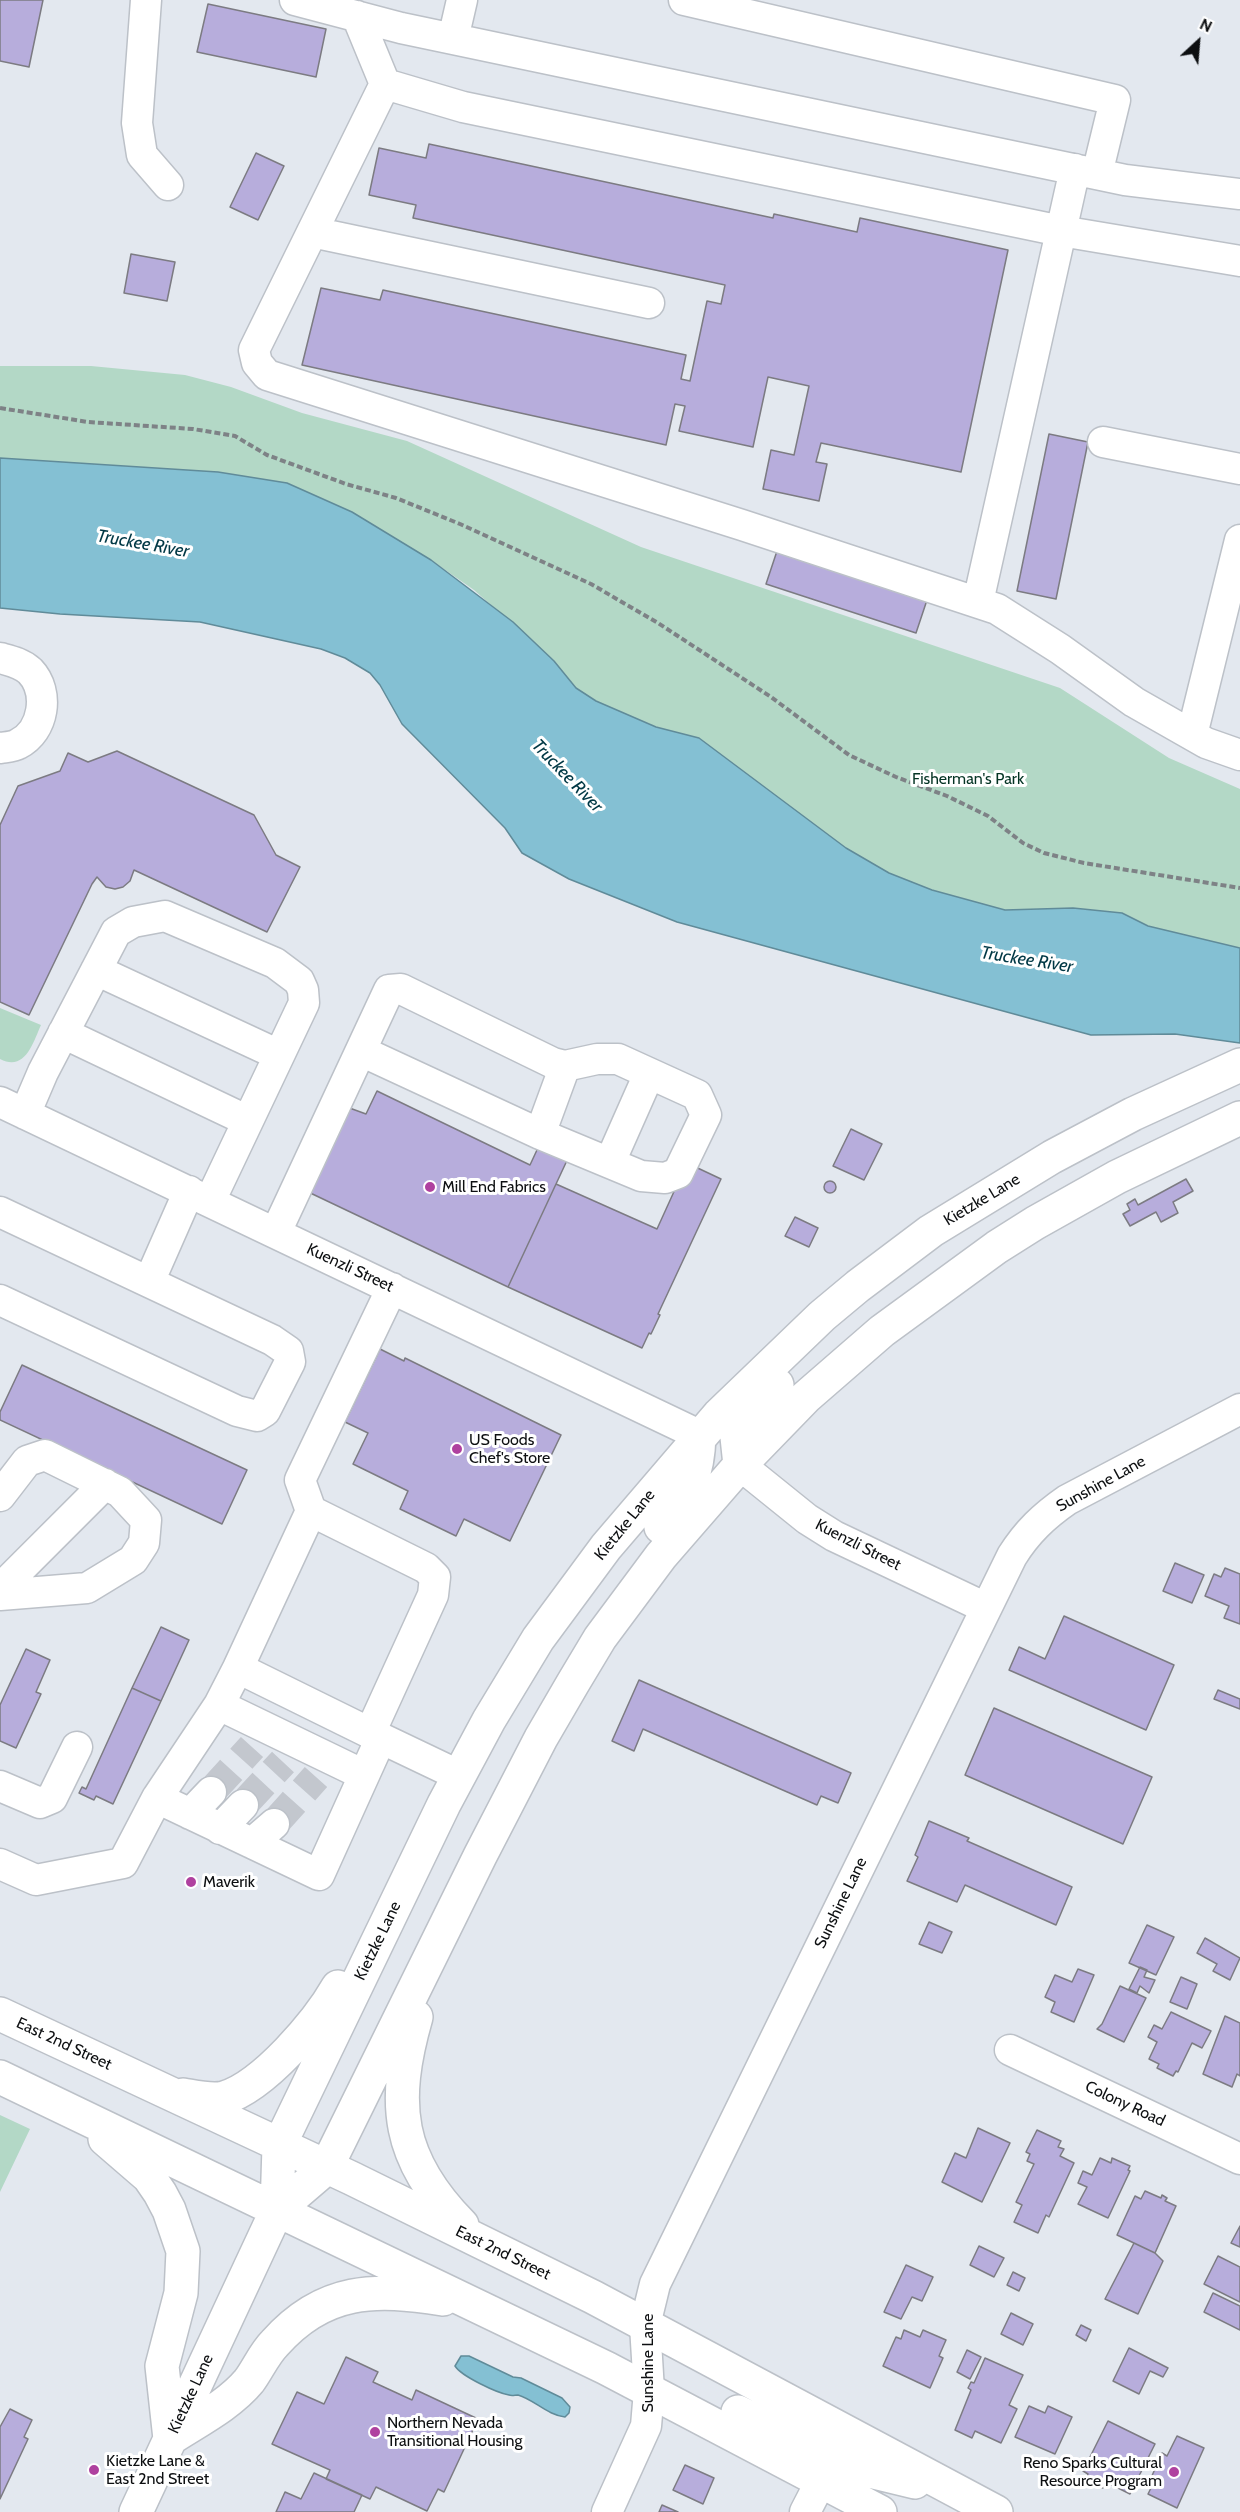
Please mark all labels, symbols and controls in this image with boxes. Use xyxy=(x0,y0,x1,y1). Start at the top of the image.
north arrow xyxy=(1168,12,1228,72)
text: N xyxy=(1197,14,1215,36)
water label: Truckee River xyxy=(95,525,191,563)
water label: Truckee River xyxy=(527,735,607,817)
park label: Fisherman's Park xyxy=(912,769,1024,789)
water label: Truckee River xyxy=(979,942,1075,978)
street label: Kietzke Lane xyxy=(940,1170,1024,1230)
place label: Mill End Fabrics xyxy=(442,1177,546,1197)
marker: Mill End Fabrics xyxy=(423,1180,437,1194)
street label: Kuenzli Street xyxy=(304,1240,396,1296)
place label: US Foods Chef's Store xyxy=(469,1430,550,1468)
marker: US Foods Chef's Store xyxy=(450,1442,464,1456)
street label: Sunshine Lane xyxy=(1053,1452,1149,1516)
street label: Kietzke Lane xyxy=(591,1486,659,1564)
street label: Kuenzli Street xyxy=(812,1515,904,1575)
street label: Sunshine Lane xyxy=(811,1854,871,1952)
place label: Maverik xyxy=(203,1872,255,1892)
marker: Maverik xyxy=(184,1875,198,1889)
street label: Kietzke Lane xyxy=(351,1898,405,1984)
street label: East 2nd Street xyxy=(13,2014,115,2074)
street label: Colony Road xyxy=(1082,2077,1168,2131)
street label: East 2nd Street xyxy=(452,2222,554,2284)
street label: Sunshine Lane xyxy=(638,2314,658,2412)
street label: Kietzke Lane xyxy=(164,2351,218,2437)
place label: Northern Nevada Transitional Housing xyxy=(387,2413,522,2451)
marker: Northern Nevada Transitional Housing xyxy=(368,2425,382,2439)
place label: Kietzke Lane & East 2nd Street xyxy=(106,2451,209,2489)
place label: Reno Sparks Cultural Resource Program xyxy=(1023,2453,1162,2491)
marker: Kietzke Lane & East 2nd Street xyxy=(87,2463,101,2477)
marker: Reno Sparks Cultural Resource Program xyxy=(1167,2465,1181,2479)

